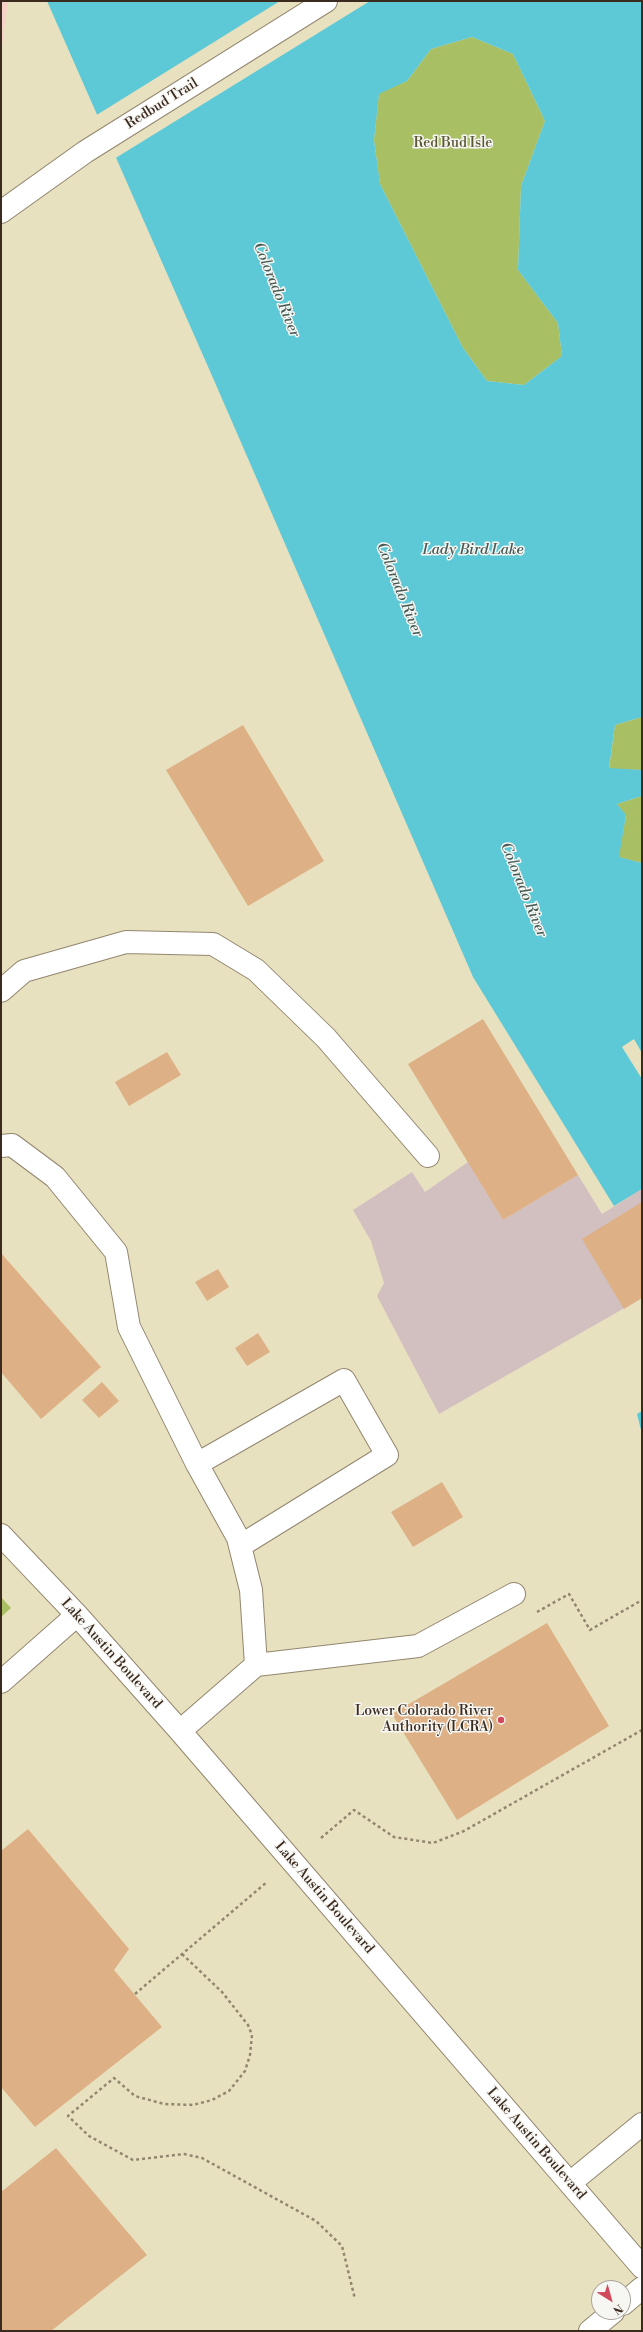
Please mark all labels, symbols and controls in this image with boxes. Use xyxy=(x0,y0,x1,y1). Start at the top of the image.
street label: Redbud Trail xyxy=(123,75,201,133)
park label: Red Bud Isle xyxy=(414,136,492,152)
water label: Colorado River xyxy=(249,240,303,340)
water label: Colorado River xyxy=(372,540,426,640)
water label: Lady Bird Lake xyxy=(423,541,523,559)
water label: Colorado River xyxy=(496,840,550,940)
street label: Lake Austin Boulevard xyxy=(57,1595,165,1713)
place label: Lower Colorado River Authority (LCRA) xyxy=(355,1704,493,1736)
marker: Lower Colorado River Authority (LCRA) xyxy=(496,1715,506,1725)
street label: Lake Austin Boulevard xyxy=(271,1839,377,1957)
street label: Lake Austin Boulevard xyxy=(483,2085,589,2203)
north arrow xyxy=(591,2280,631,2320)
text: N xyxy=(610,2301,625,2317)

